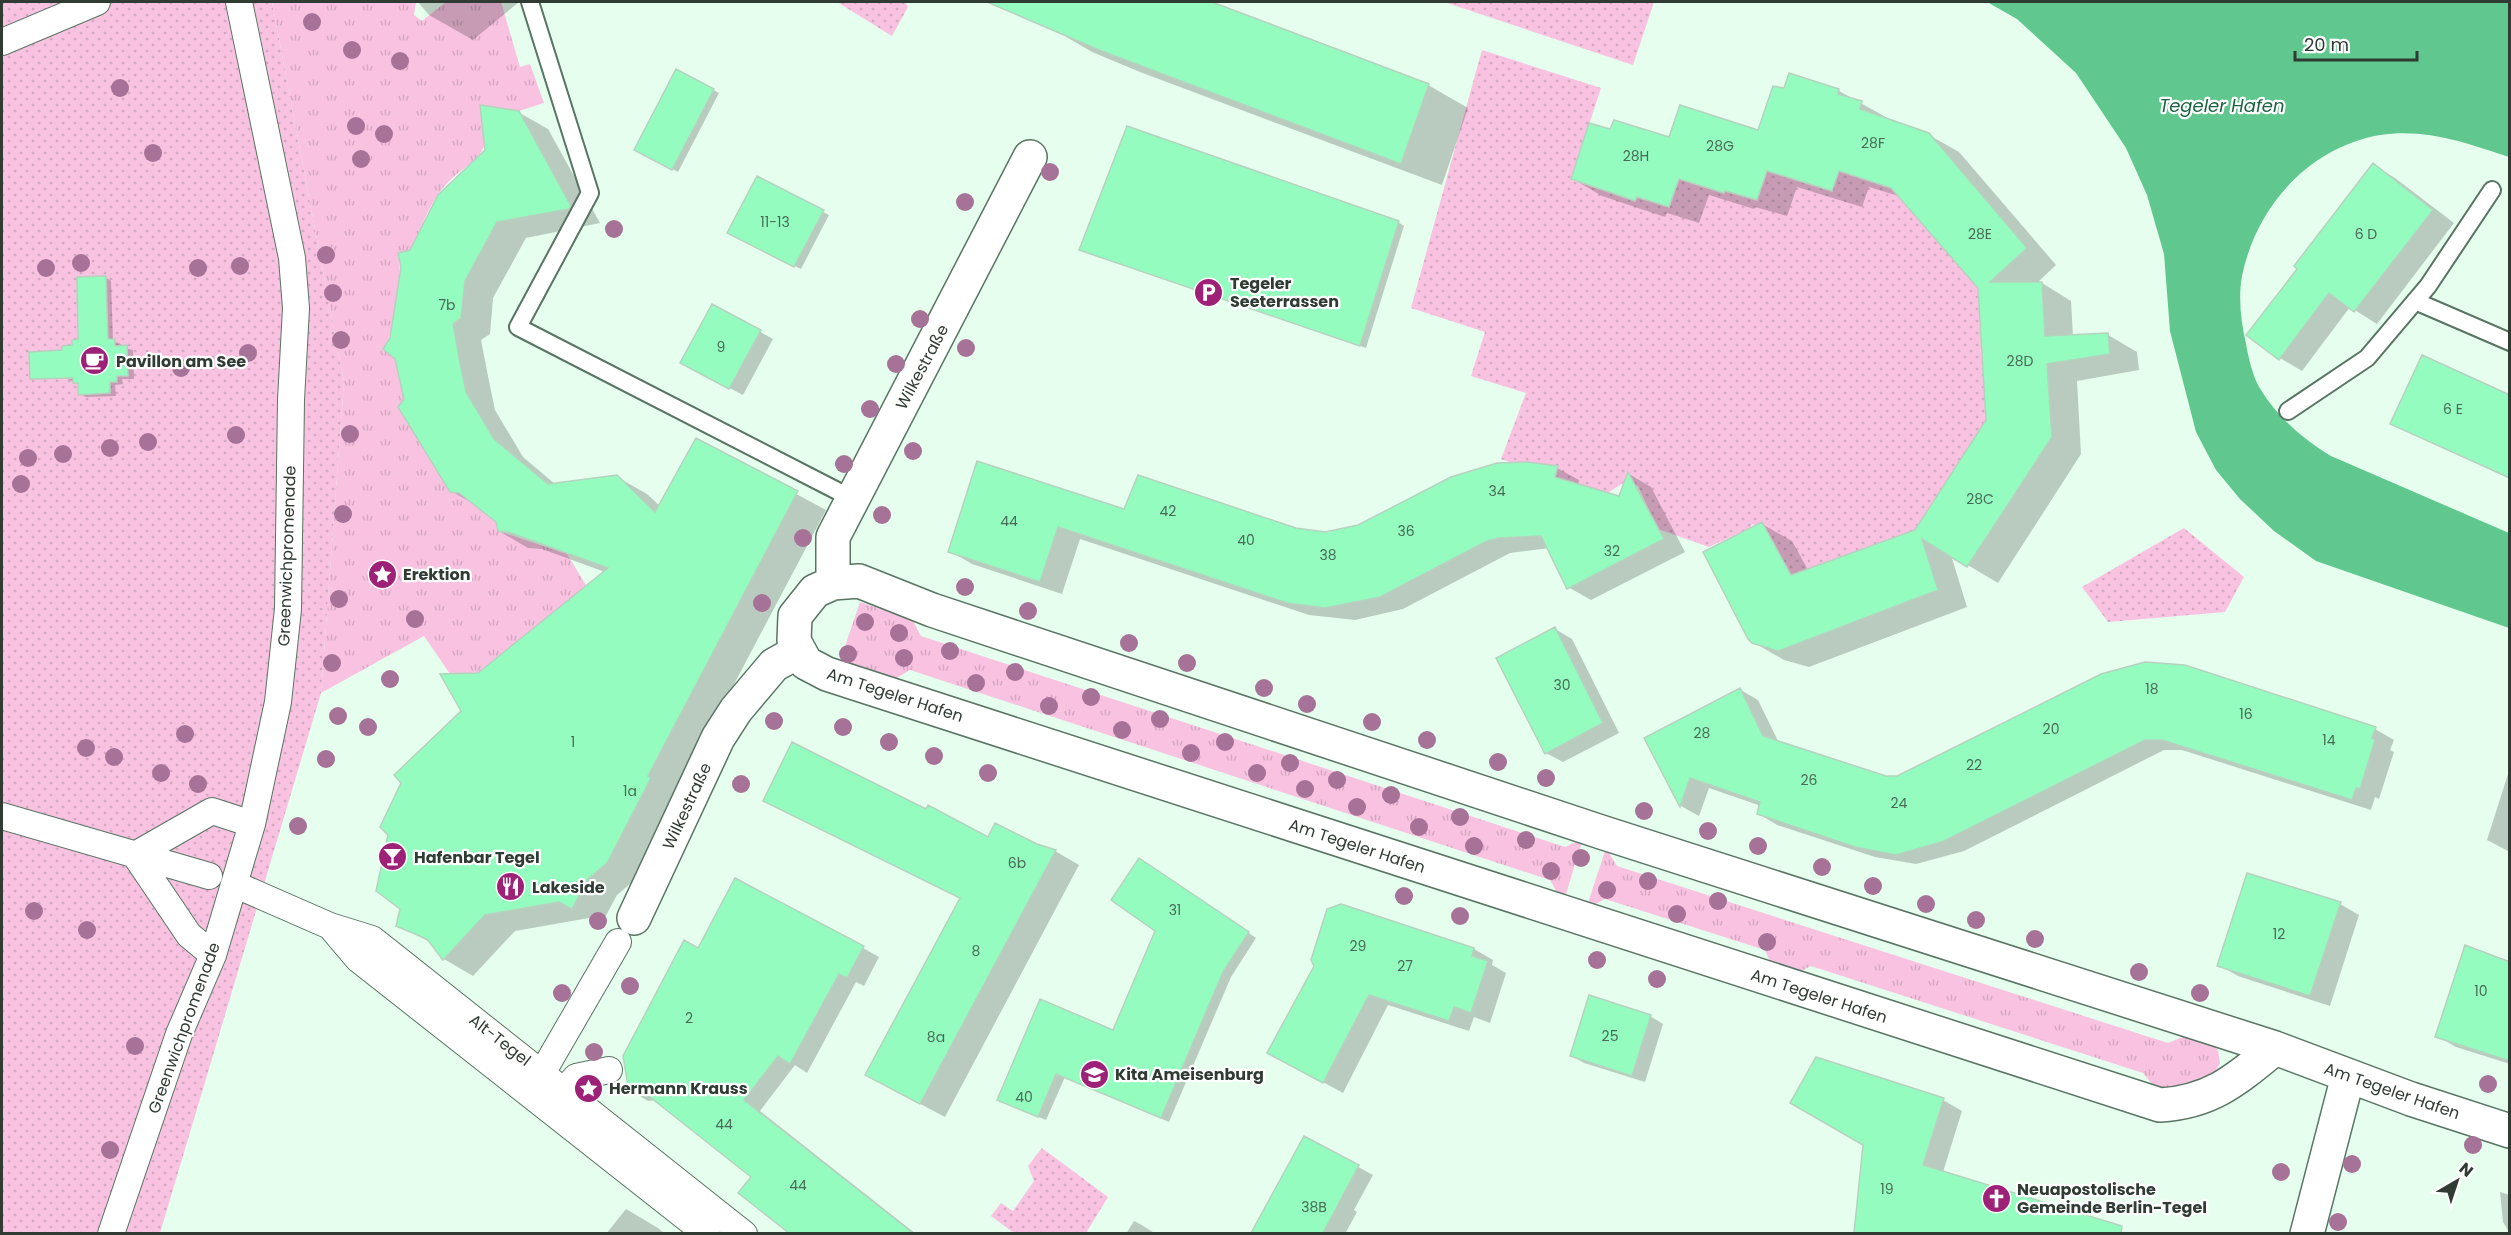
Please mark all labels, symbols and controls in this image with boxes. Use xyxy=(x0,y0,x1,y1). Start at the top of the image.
scale bar xyxy=(2295,24,2416,62)
text: 20 m xyxy=(2304,32,2349,57)
water label: Tegeler Hafen xyxy=(2159,93,2285,118)
house number: 28F xyxy=(1861,133,1885,153)
house number: 28G xyxy=(1706,136,1734,156)
house number: 28H xyxy=(1623,146,1649,166)
house number: 11-13 xyxy=(760,212,790,232)
house number: 28E xyxy=(1968,224,1992,244)
house number: 6 D xyxy=(2355,224,2377,244)
place label: Tegeler Seeterrassen xyxy=(1230,272,1339,313)
parking icon: Tegeler Seeterrassen xyxy=(1193,276,1225,308)
house number: 7b xyxy=(438,295,456,315)
street label: Wilkestraße xyxy=(890,320,954,414)
house number: 9 xyxy=(717,337,725,357)
cafe icon: Pavillon am See xyxy=(79,345,111,377)
place label: Pavillon am See xyxy=(116,350,246,373)
house number: 28D xyxy=(2007,351,2033,371)
house number: 6 E xyxy=(2443,399,2463,419)
street label: Greenwichpromenade xyxy=(272,465,302,647)
house number: 34 xyxy=(1488,481,1506,501)
house number: 28C xyxy=(1966,489,1994,509)
house number: 42 xyxy=(1160,501,1176,521)
house number: 44 xyxy=(1000,511,1018,531)
house number: 36 xyxy=(1397,521,1415,541)
house number: 40 xyxy=(1237,530,1255,550)
house number: 32 xyxy=(1604,541,1620,561)
house number: 38 xyxy=(1319,545,1337,565)
place icon: Erektion xyxy=(366,558,398,590)
place label: Erektion xyxy=(403,563,470,586)
street label: Am Tegeler Hafen xyxy=(824,662,966,728)
house number: 30 xyxy=(1553,675,1571,695)
house number: 18 xyxy=(2145,679,2159,699)
house number: 16 xyxy=(2239,704,2253,724)
house number: 20 xyxy=(2043,719,2059,739)
house number: 28 xyxy=(1694,723,1711,743)
house number: 14 xyxy=(2322,730,2336,750)
house number: 1 xyxy=(571,732,575,752)
house number: 22 xyxy=(1966,755,1982,775)
street label: Wilkestraße xyxy=(657,759,717,853)
house number: 26 xyxy=(1801,770,1818,790)
house number: 1a xyxy=(623,781,637,801)
house number: 24 xyxy=(1891,793,1908,813)
street label: Am Tegeler Hafen xyxy=(1286,813,1428,879)
bar icon: Hafenbar Tegel xyxy=(377,841,409,873)
place label: Hafenbar Tegel xyxy=(414,846,540,869)
house number: 6b xyxy=(1008,853,1026,873)
restaurant icon: Lakeside xyxy=(495,871,527,903)
place label: Lakeside xyxy=(532,876,605,899)
house number: 31 xyxy=(1169,900,1181,920)
house number: 12 xyxy=(2273,924,2285,944)
house number: 29 xyxy=(1350,936,1366,956)
street label: Greenwichpromenade xyxy=(142,939,226,1117)
house number: 8 xyxy=(972,941,981,961)
house number: 27 xyxy=(1397,956,1413,976)
street label: Am Tegeler Hafen xyxy=(1748,963,1890,1029)
house number: 10 xyxy=(2474,981,2488,1001)
house number: 2 xyxy=(685,1008,693,1028)
street label: Alt-Tegel xyxy=(464,1009,536,1071)
house number: 25 xyxy=(1602,1026,1618,1046)
house number: 8a xyxy=(927,1027,945,1047)
street label: Am Tegeler Hafen xyxy=(2321,1057,2463,1125)
school or university icon: Kita Ameisenburg xyxy=(1078,1058,1110,1090)
place label: Kita Ameisenburg xyxy=(1115,1063,1264,1086)
place icon: Hermann Krauss xyxy=(572,1072,604,1104)
place label: Hermann Krauss xyxy=(609,1077,748,1100)
house number: 40 xyxy=(1015,1087,1033,1107)
house number: 44 xyxy=(715,1114,733,1134)
north arrow xyxy=(2427,1151,2487,1211)
text: N xyxy=(2454,1157,2478,1182)
house number: 44 xyxy=(789,1175,807,1195)
place label: Neuapostolische Gemeinde Berlin-Tegel xyxy=(2017,1178,2207,1219)
house number: 19 xyxy=(1880,1179,1894,1199)
church icon: Neuapostolische Gemeinde Berlin-Tegel xyxy=(1980,1182,2012,1214)
house number: 38B xyxy=(1301,1197,1327,1217)

